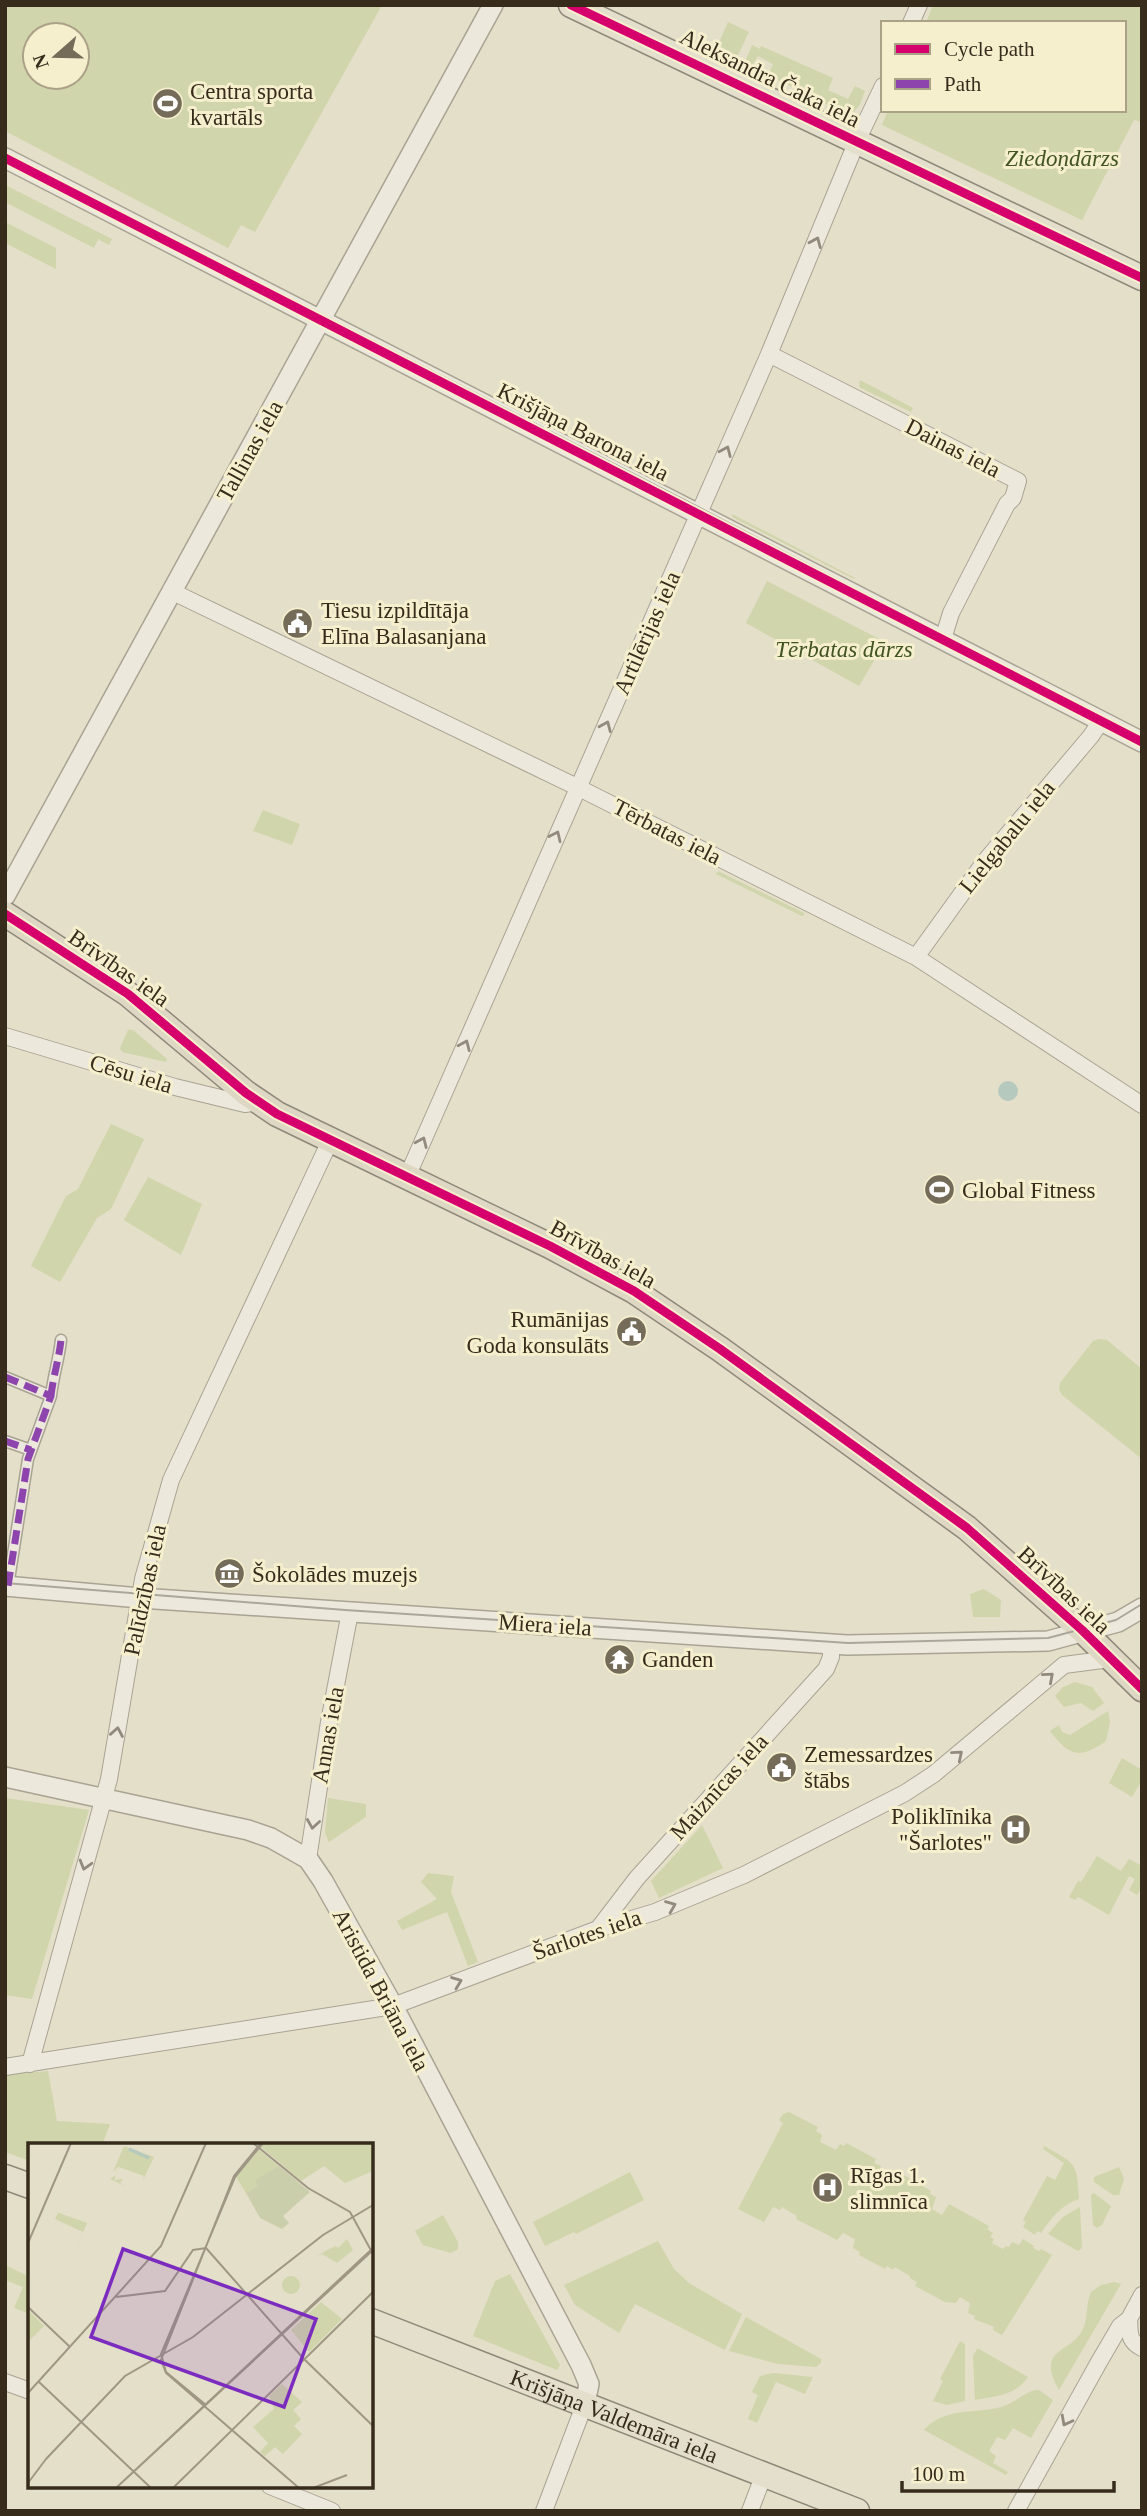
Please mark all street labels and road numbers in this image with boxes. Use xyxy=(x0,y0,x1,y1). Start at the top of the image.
street label: Aleksandra Čaka iela xyxy=(676,23,864,132)
street label: Krišjāņa Barona iela xyxy=(493,378,673,487)
street label: Tallinas iela xyxy=(212,396,288,506)
street label: Dainas iela xyxy=(902,414,1004,482)
street label: Artilērijas iela xyxy=(609,568,685,698)
street label: Lielgabalu iela xyxy=(954,776,1060,898)
street label: Tērbatas iela xyxy=(609,794,725,870)
street label: Brīvības iela xyxy=(64,924,174,1012)
street label: Cēsu iela xyxy=(87,1050,175,1098)
street label: Brīvības iela xyxy=(546,1215,660,1293)
street label: Palīdzības iela xyxy=(119,1522,171,1658)
street label: Brīvības iela xyxy=(1013,1541,1115,1639)
street label: Miera iela xyxy=(497,1609,593,1641)
street label: Annas iela xyxy=(307,1685,349,1785)
street label: Maiznīcas iela xyxy=(665,1729,773,1845)
street label: Šarlotes iela xyxy=(529,1904,645,1965)
street label: Aristida Briāna iela xyxy=(328,1905,434,2075)
street label: Krišjāņa Valdemāra iela xyxy=(507,2364,721,2468)

